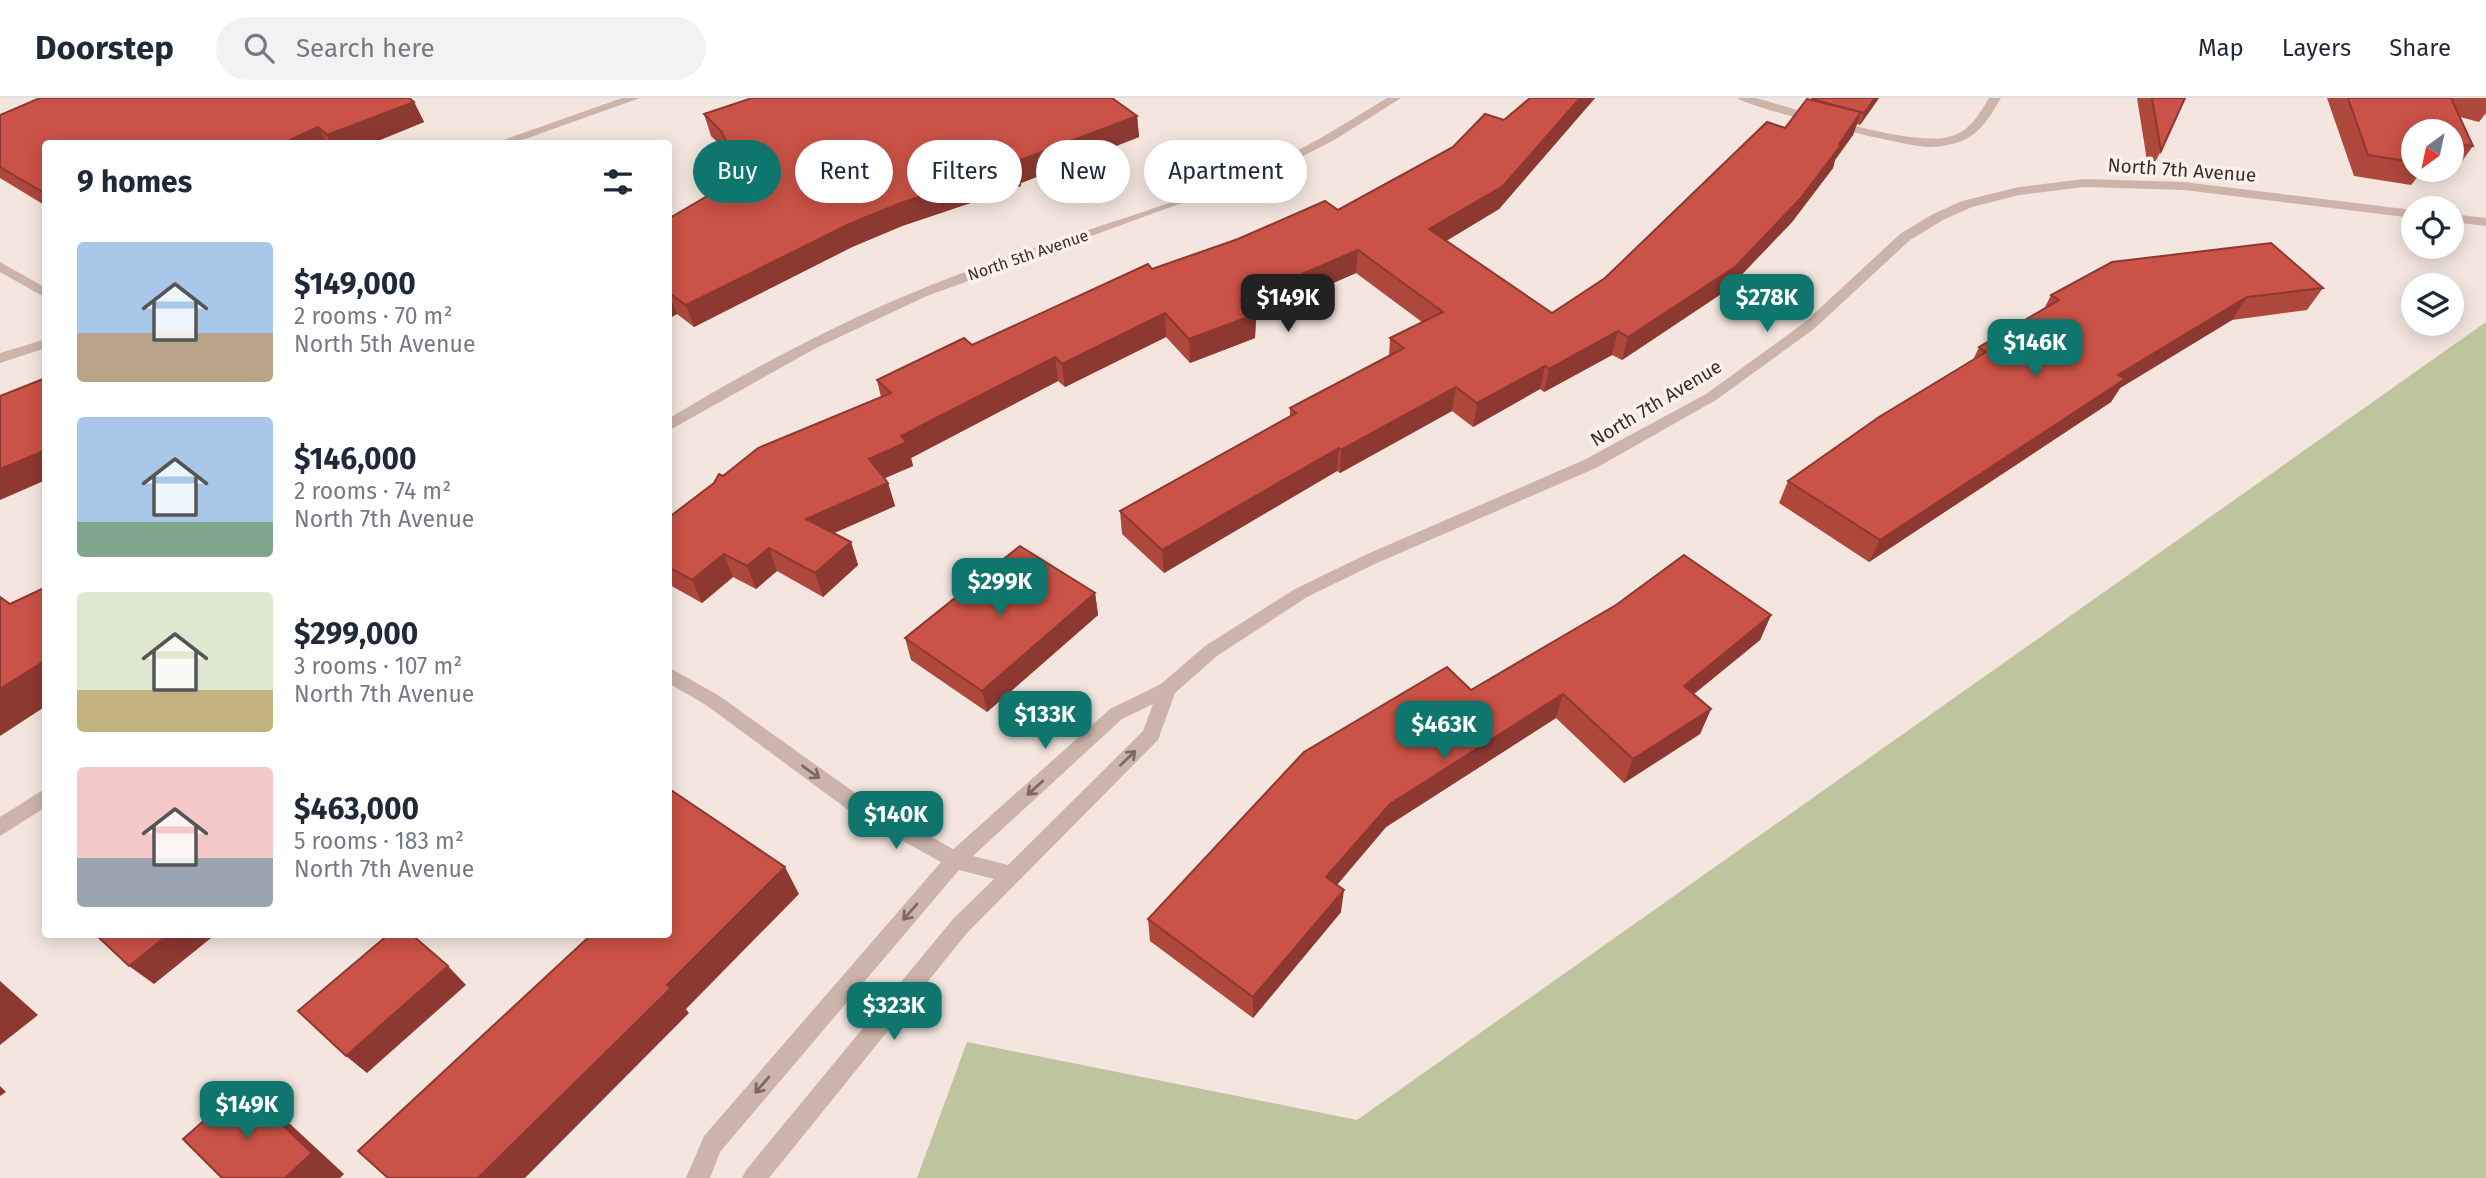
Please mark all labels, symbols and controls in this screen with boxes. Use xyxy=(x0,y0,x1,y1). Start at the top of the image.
search box xyxy=(216,17,706,80)
text: Doorstep xyxy=(35,28,174,68)
icon: search xyxy=(240,29,278,67)
text: Search here xyxy=(296,33,435,64)
text: Map xyxy=(2198,34,2244,62)
text: Layers xyxy=(2282,34,2351,62)
text: Share xyxy=(2389,34,2451,62)
north arrow xyxy=(2401,119,2464,182)
map controls xyxy=(2401,119,2464,336)
chip: Buy xyxy=(693,140,781,203)
chip: Rent xyxy=(795,140,893,203)
chip: Filters xyxy=(907,140,1022,203)
chip: New xyxy=(1036,140,1130,203)
chip: Apartment xyxy=(1144,140,1307,203)
street label: North 7th Avenue xyxy=(2107,153,2257,187)
icon: filters xyxy=(599,163,637,201)
text: 9 homes xyxy=(77,164,192,200)
button: locate xyxy=(2401,196,2464,259)
street label: North 5th Avenue xyxy=(965,225,1091,285)
text: $149,000 xyxy=(294,266,416,302)
icon: home xyxy=(133,270,217,354)
button: layers xyxy=(2401,273,2464,336)
pin: $149K xyxy=(1239,274,1337,334)
pin: $278K xyxy=(1718,274,1816,334)
text: $149K xyxy=(1257,283,1319,311)
text: $278K xyxy=(1736,283,1798,311)
text: 2 rooms · 70 m² xyxy=(294,302,452,330)
pin: $146K xyxy=(1986,320,2084,379)
text: $146K xyxy=(2004,328,2067,356)
text: North 5th Avenue xyxy=(294,330,475,358)
street label: North 7th Avenue xyxy=(1586,355,1726,451)
text: $146,000 xyxy=(294,441,417,477)
icon: home xyxy=(133,445,217,529)
text: 2 rooms · 74 m² xyxy=(294,477,451,505)
text: North 7th Avenue xyxy=(294,505,474,533)
pin: $299K xyxy=(951,559,1049,618)
text: $299K xyxy=(968,567,1032,595)
text: $299,000 xyxy=(294,616,418,652)
icon: home xyxy=(133,620,217,704)
text: 3 rooms · 107 m² xyxy=(294,652,462,680)
text: North 7th Avenue xyxy=(294,680,474,708)
pin: $133K xyxy=(996,692,1094,751)
text: $133K xyxy=(1015,700,1075,728)
pin: $463K xyxy=(1395,702,1493,761)
text: $463K xyxy=(1412,710,1476,738)
one-way arrow xyxy=(1119,749,1136,766)
one-way arrow xyxy=(801,764,820,779)
one-way arrow xyxy=(1026,779,1044,795)
text: $463,000 xyxy=(294,791,419,827)
pin: $140K xyxy=(847,792,945,851)
icon: home xyxy=(133,795,217,879)
text: $140K xyxy=(864,800,928,828)
text: 5 rooms · 183 m² xyxy=(294,827,464,855)
text: North 7th Avenue xyxy=(294,855,474,883)
one-way arrow xyxy=(902,903,918,921)
pin: $323K xyxy=(845,982,943,1042)
text: $323K xyxy=(863,991,925,1019)
one-way arrow xyxy=(754,1075,770,1093)
pin: $149K xyxy=(198,1082,296,1141)
text: $149K xyxy=(216,1090,278,1118)

